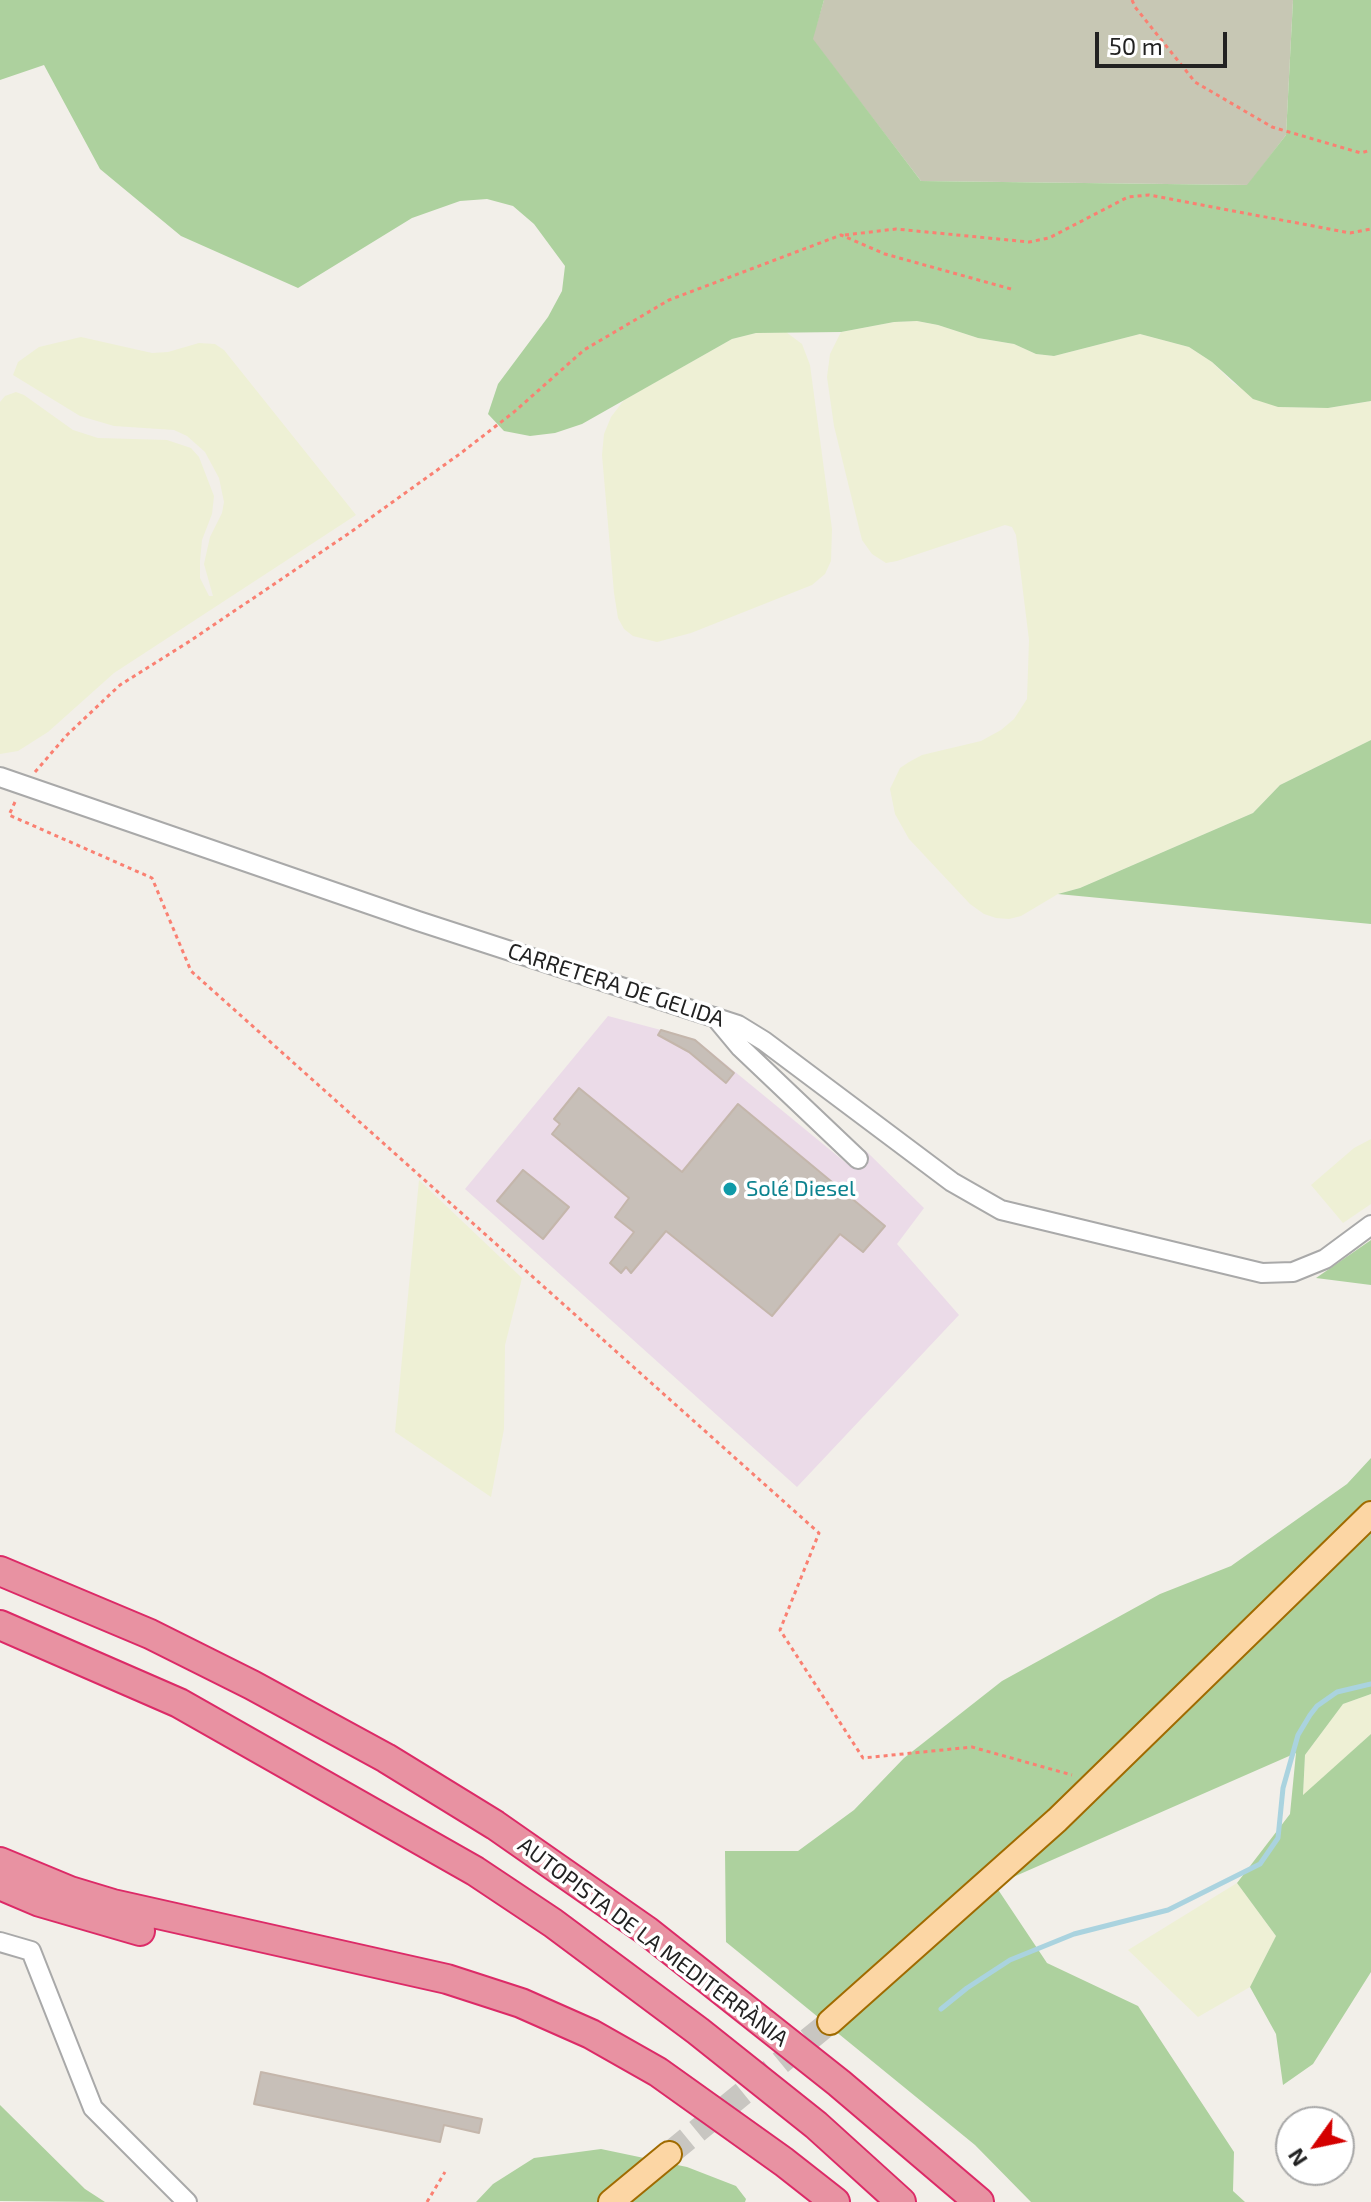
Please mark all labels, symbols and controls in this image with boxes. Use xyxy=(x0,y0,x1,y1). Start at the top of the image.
scale bar xyxy=(1099,16,1231,66)
text: 50 m xyxy=(1109,31,1163,60)
street label: CARRETERA DE GELIDA xyxy=(504,937,728,1033)
place label: Solé Diesel xyxy=(746,1176,855,1202)
marker: Solé Diesel xyxy=(721,1180,739,1198)
street label: AUTOPISTA DE LA MEDITERRÀNIA xyxy=(513,1832,793,2052)
north arrow xyxy=(1275,2106,1355,2186)
text: N xyxy=(1281,2144,1312,2172)

